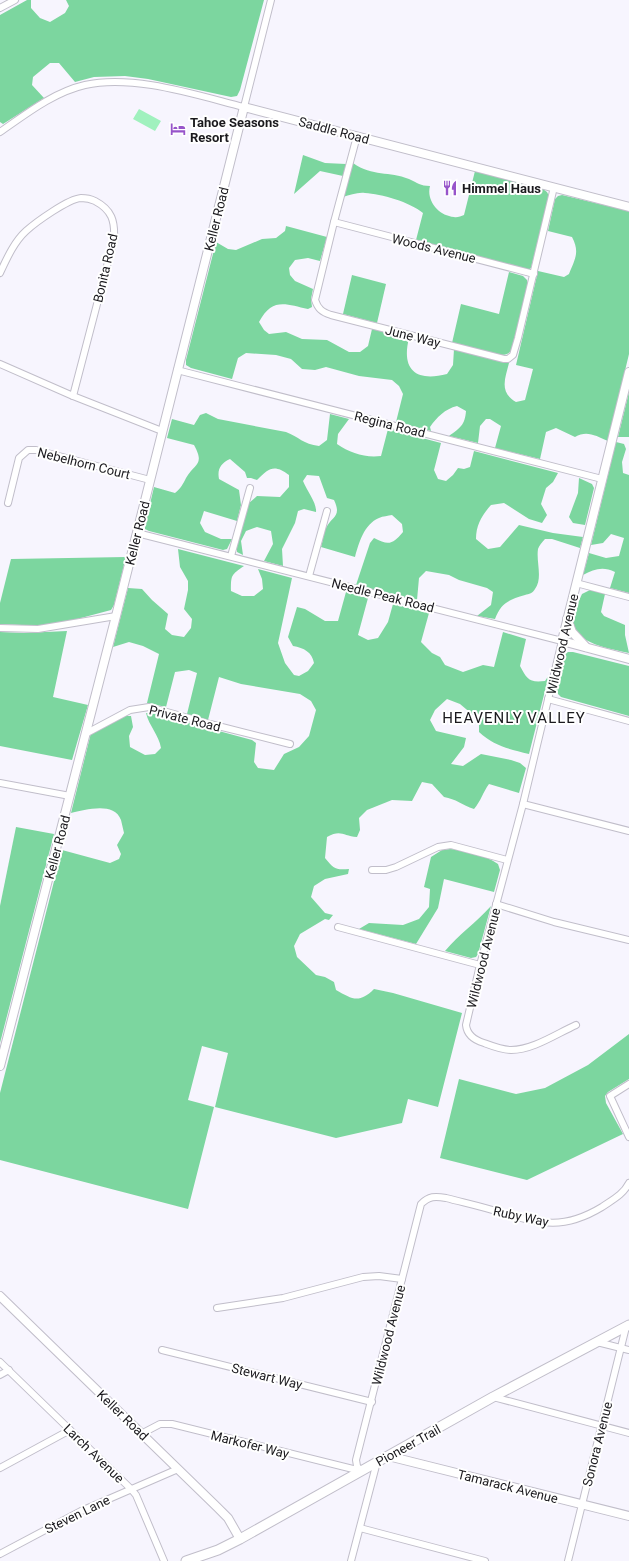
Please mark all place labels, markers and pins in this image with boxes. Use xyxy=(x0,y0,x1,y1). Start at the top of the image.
place label: Tahoe Seasons Resort xyxy=(190,115,279,145)
hotel icon: Tahoe Seasons Resort xyxy=(169,120,187,138)
restaurant icon: Himmel Haus xyxy=(441,179,459,197)
place label: Himmel Haus xyxy=(462,181,541,196)

